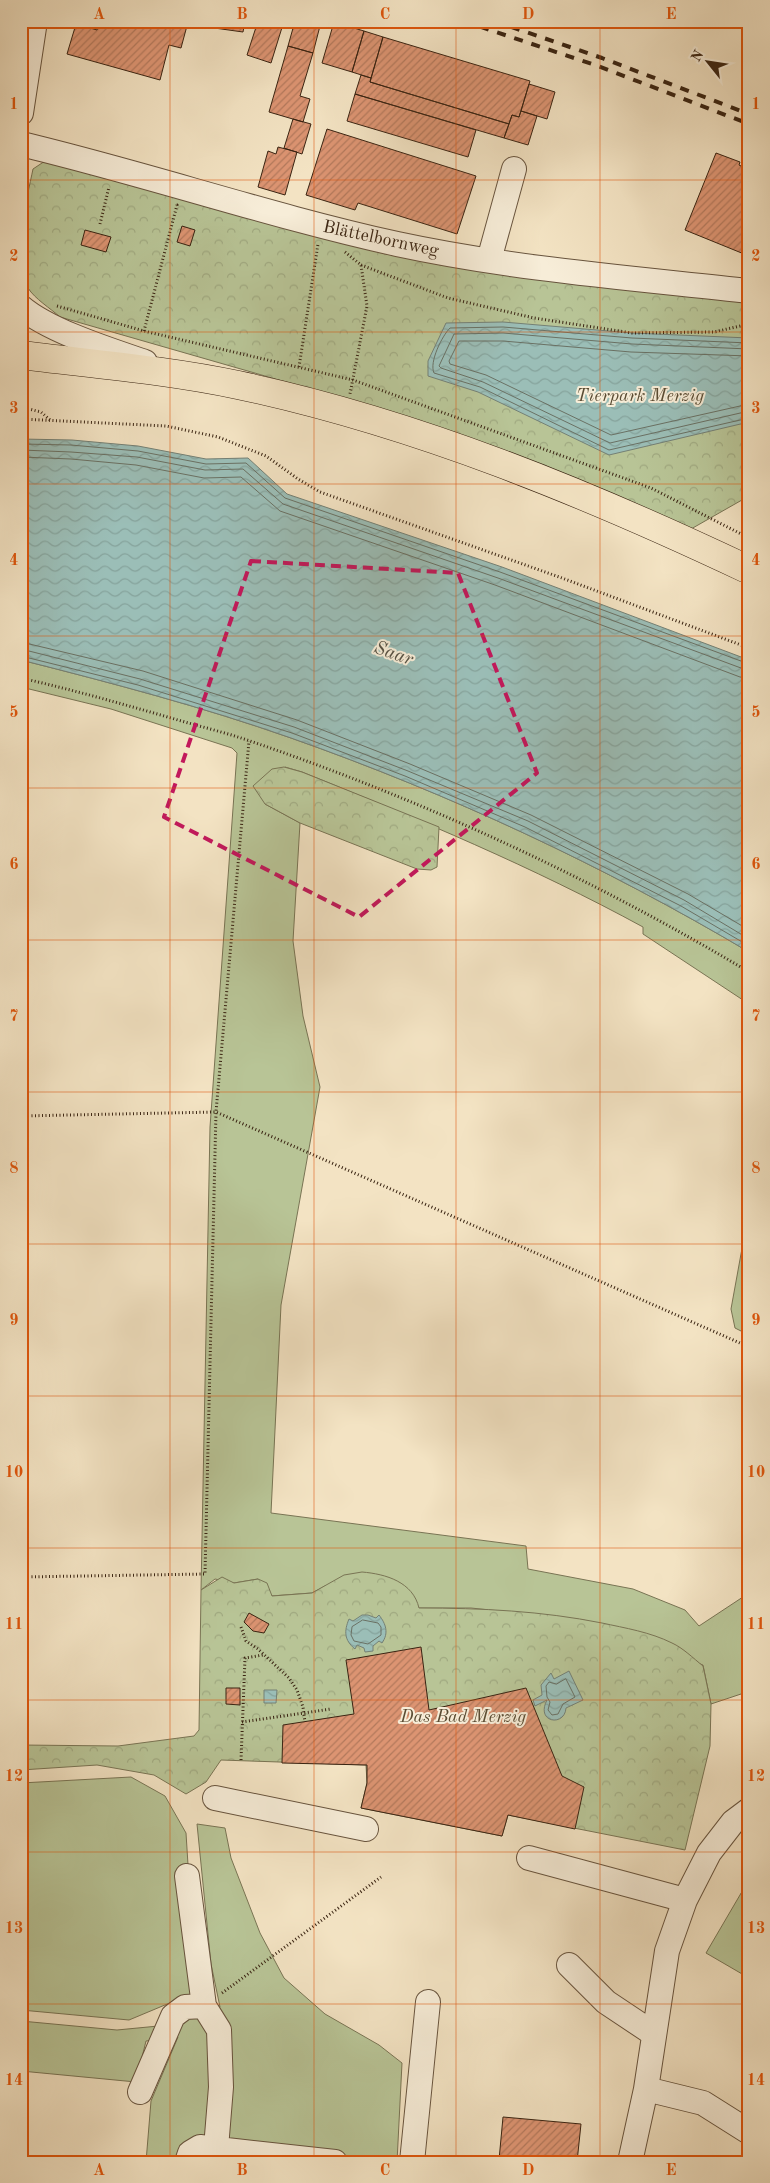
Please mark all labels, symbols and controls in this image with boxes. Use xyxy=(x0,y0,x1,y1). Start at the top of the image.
text: A xyxy=(93,7,105,23)
text: B xyxy=(236,7,248,23)
text: C xyxy=(380,7,390,23)
text: D xyxy=(522,7,534,23)
text: E xyxy=(665,7,677,23)
north arrow xyxy=(682,38,732,88)
text: N xyxy=(689,48,706,64)
text: 1 xyxy=(9,97,19,113)
text: 1 xyxy=(751,97,761,113)
street label: Blättelbornweg xyxy=(321,218,441,260)
text: 2 xyxy=(9,249,19,265)
text: 2 xyxy=(751,249,761,265)
park label: Tierpark Merzig xyxy=(576,387,705,405)
text: 3 xyxy=(9,401,19,417)
text: 3 xyxy=(751,401,761,417)
text: 4 xyxy=(9,553,19,569)
text: 4 xyxy=(751,553,761,569)
water label: Saar xyxy=(371,639,416,670)
text: 5 xyxy=(9,705,19,721)
text: 5 xyxy=(751,705,761,721)
text: 6 xyxy=(9,857,19,873)
text: 6 xyxy=(751,857,761,873)
text: 7 xyxy=(9,1009,19,1025)
text: 7 xyxy=(751,1009,761,1025)
text: 8 xyxy=(9,1161,19,1177)
text: 8 xyxy=(751,1161,761,1177)
text: 9 xyxy=(9,1313,19,1329)
text: 9 xyxy=(751,1313,761,1329)
text: 10 xyxy=(5,1465,23,1481)
text: 10 xyxy=(747,1465,765,1481)
text: 11 xyxy=(5,1617,23,1633)
text: 11 xyxy=(747,1617,765,1633)
park label: Das Bad Merzig xyxy=(399,1708,526,1726)
text: 12 xyxy=(5,1769,23,1785)
text: 12 xyxy=(747,1769,765,1785)
text: 13 xyxy=(5,1921,23,1937)
text: 13 xyxy=(747,1921,765,1937)
text: 14 xyxy=(5,2073,23,2089)
text: 14 xyxy=(747,2073,765,2089)
text: A xyxy=(93,2163,105,2179)
text: B xyxy=(236,2163,248,2179)
text: C xyxy=(380,2163,390,2179)
text: D xyxy=(522,2163,534,2179)
text: E xyxy=(665,2163,677,2179)

